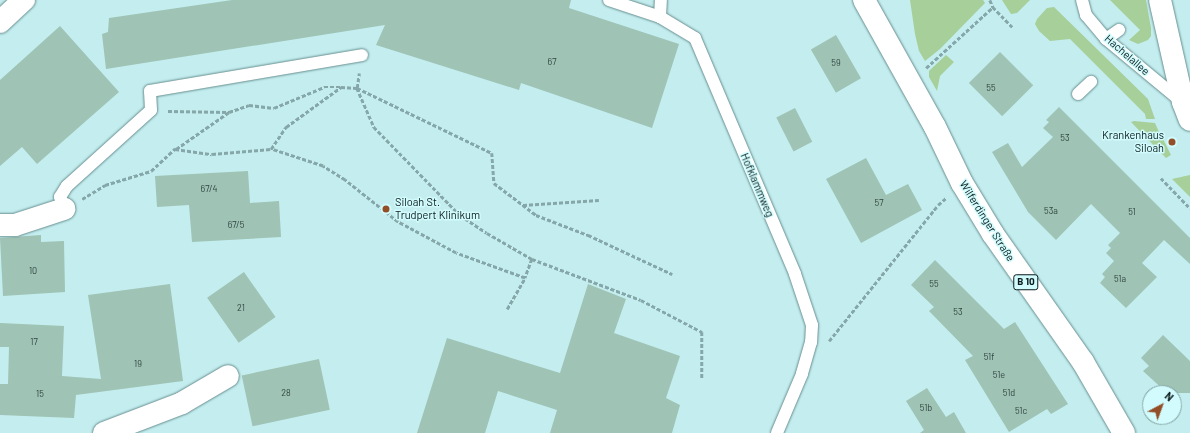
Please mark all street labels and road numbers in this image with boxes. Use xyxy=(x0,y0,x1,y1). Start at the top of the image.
street label: Hachelallee xyxy=(1102,32,1152,78)
street label: Hofklammweg xyxy=(738,151,776,219)
street label: Wilferdinger Straße xyxy=(957,178,1017,264)
road number: B 10 xyxy=(1013,274,1039,290)

